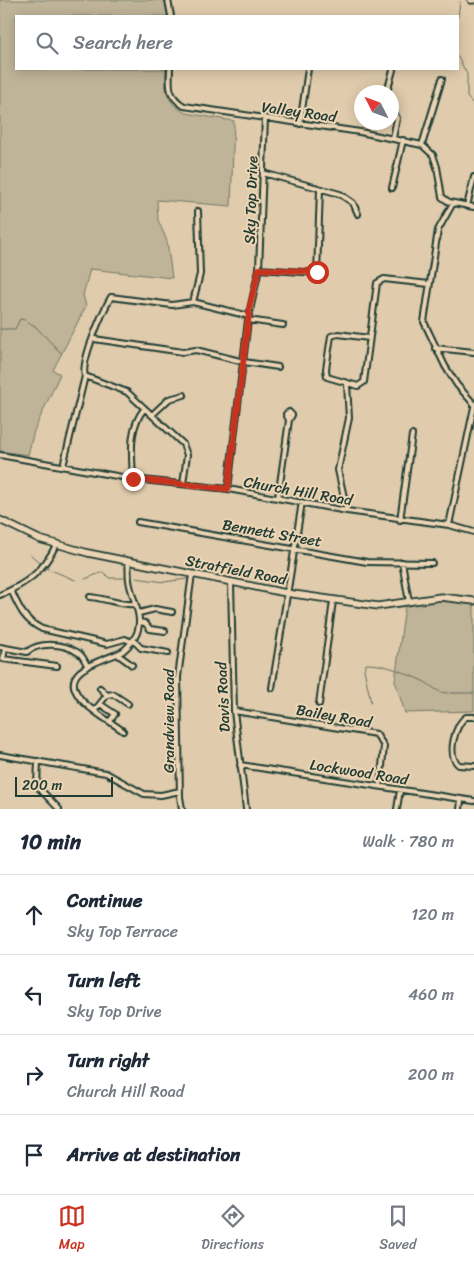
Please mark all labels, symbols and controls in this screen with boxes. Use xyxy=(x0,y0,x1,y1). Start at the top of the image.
search box xyxy=(15,15,459,70)
text: Search here xyxy=(73,26,173,59)
icon: search xyxy=(33,29,61,57)
north arrow xyxy=(354,85,399,130)
street label: Valley Road xyxy=(260,94,339,130)
street label: Sky Top Drive xyxy=(236,155,266,245)
route start xyxy=(306,261,329,284)
route end xyxy=(122,468,145,491)
street label: Church Hill Road xyxy=(242,469,355,514)
street label: Bennett Street xyxy=(220,511,324,555)
street label: Stratfield Road xyxy=(183,547,290,593)
street label: Davis Road xyxy=(208,660,238,733)
street label: Grandview Road xyxy=(156,668,182,773)
street label: Bailey Road xyxy=(294,697,375,736)
street label: Lockwood Road xyxy=(308,751,411,793)
text: 200 m xyxy=(22,773,62,798)
scale bar xyxy=(15,774,112,797)
text: 10 min xyxy=(20,823,81,861)
text: Walk · 780 m xyxy=(363,827,454,856)
text: Continue xyxy=(67,884,143,917)
text: 120 m xyxy=(411,900,454,929)
icon: ahead xyxy=(20,901,48,929)
text: Sky Top Terrace xyxy=(67,917,178,946)
text: Turn left xyxy=(67,964,140,997)
text: 460 m xyxy=(408,980,454,1009)
icon: left xyxy=(20,981,48,1009)
text: Sky Top Drive xyxy=(67,997,162,1026)
text: Turn right xyxy=(67,1044,149,1077)
text: 200 m xyxy=(408,1060,454,1089)
icon: right xyxy=(20,1061,48,1089)
text: Church Hill Road xyxy=(67,1077,184,1106)
text: Arrive at destination xyxy=(67,1138,240,1171)
icon: arrive xyxy=(20,1141,48,1169)
tab: Map xyxy=(58,1202,86,1257)
tab: Directions xyxy=(201,1202,264,1257)
tab: Saved xyxy=(379,1202,416,1257)

